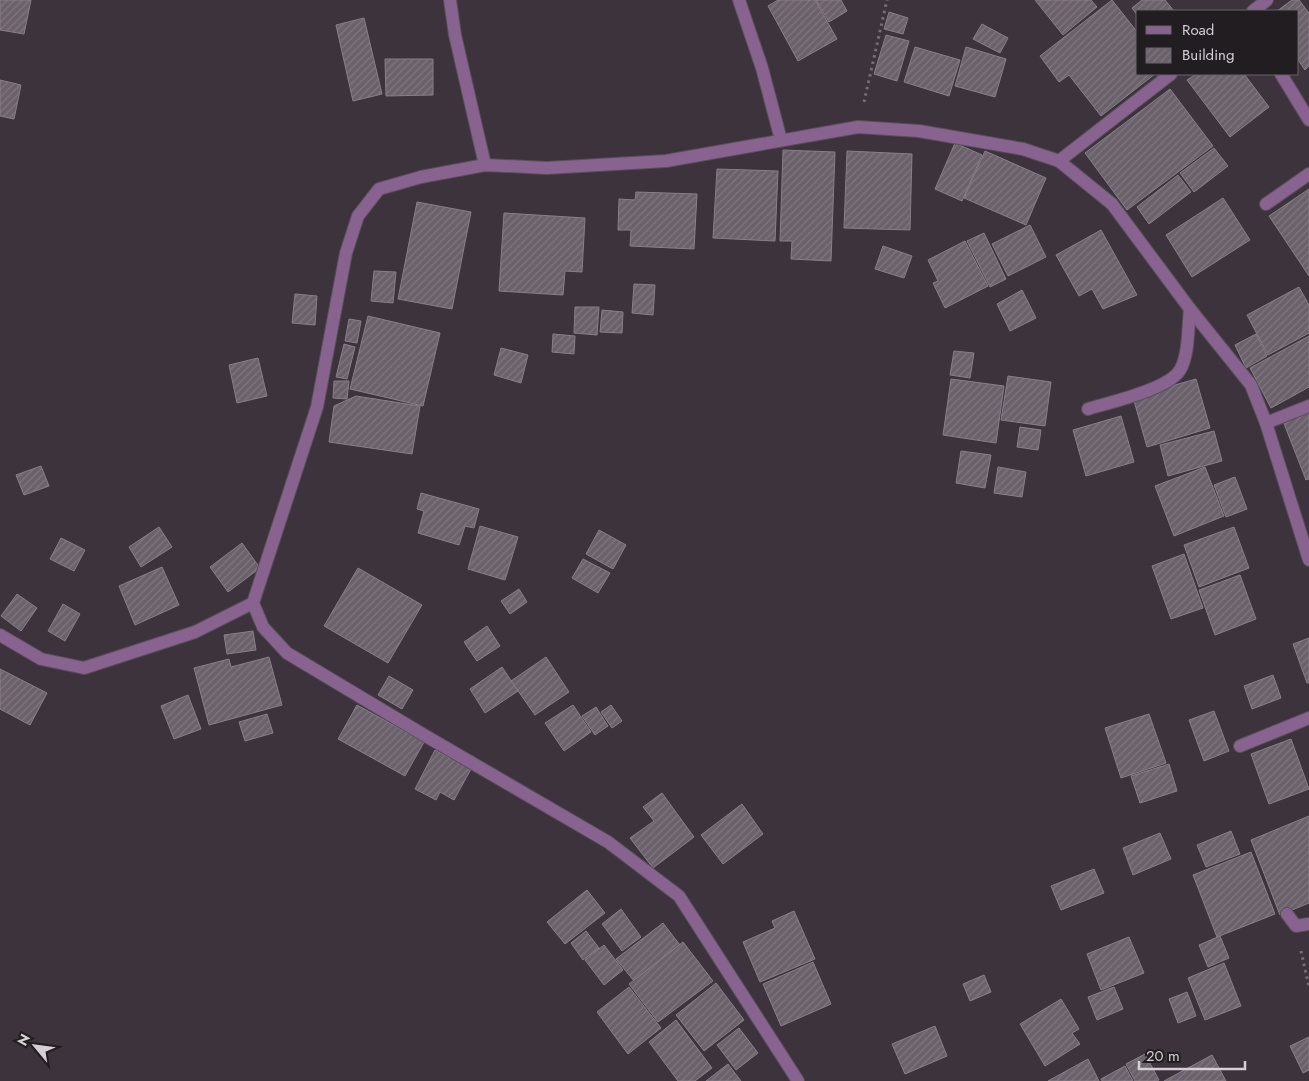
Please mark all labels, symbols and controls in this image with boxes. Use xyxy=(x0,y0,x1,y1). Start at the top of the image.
legend xyxy=(1136,10,1299,75)
text: Road xyxy=(1182,19,1214,41)
text: Building xyxy=(1182,44,1234,66)
north arrow xyxy=(10,1021,60,1071)
text: N xyxy=(12,1030,35,1049)
scale bar xyxy=(1139,1038,1245,1070)
text: 20 m xyxy=(1146,1045,1180,1067)

